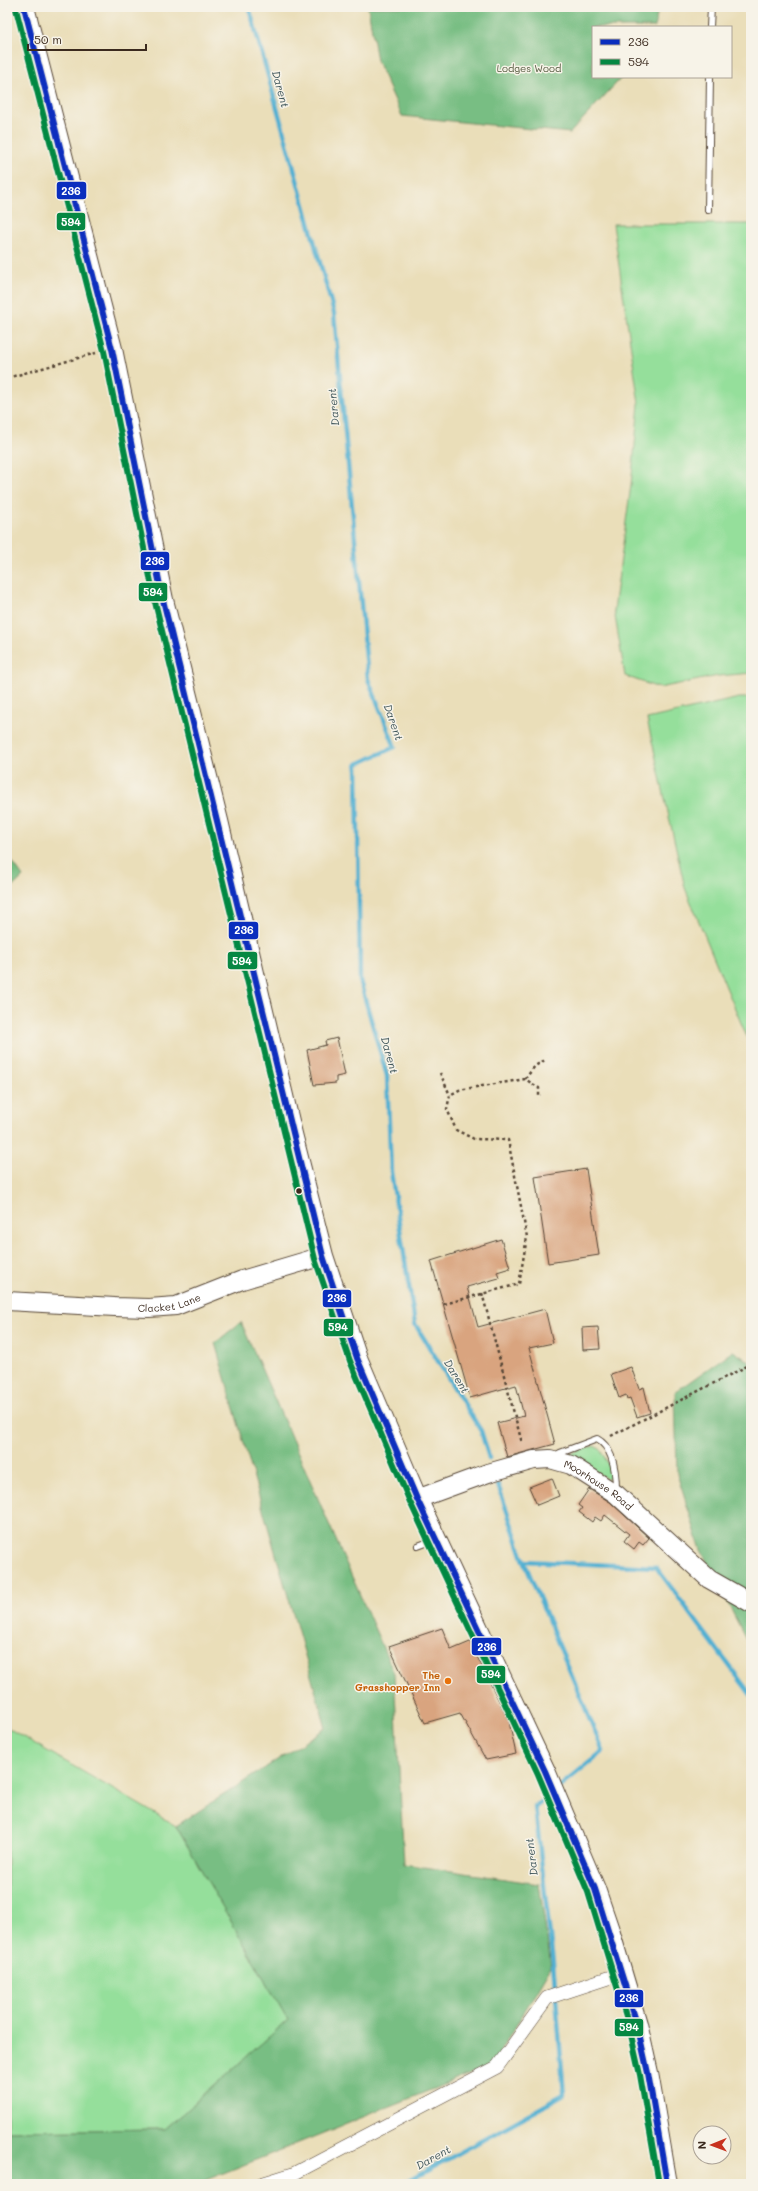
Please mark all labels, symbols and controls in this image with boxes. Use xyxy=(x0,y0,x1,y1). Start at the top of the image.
scale bar xyxy=(28,26,146,52)
legend xyxy=(592,26,732,78)
text: 50 m xyxy=(34,31,62,47)
text: 236 xyxy=(628,33,649,49)
text: 594 xyxy=(628,53,649,69)
park label: Lodges Wood xyxy=(497,61,561,75)
water label: Darent xyxy=(269,69,293,109)
line badge: 236 xyxy=(56,181,87,200)
text: 236 xyxy=(61,183,81,198)
line badge: 594 xyxy=(56,212,86,231)
text: 594 xyxy=(61,214,81,229)
water label: Darent xyxy=(324,387,342,426)
line badge: 236 xyxy=(140,551,170,571)
text: 236 xyxy=(145,553,165,568)
line badge: 594 xyxy=(138,582,168,602)
text: 594 xyxy=(143,584,163,599)
water label: Darent xyxy=(381,702,407,742)
line badge: 236 xyxy=(228,921,259,940)
text: 236 xyxy=(234,922,254,937)
line badge: 594 xyxy=(227,951,258,970)
text: 594 xyxy=(232,953,252,968)
water label: Darent xyxy=(378,1035,402,1075)
unlabelled marker xyxy=(294,1186,304,1196)
line badge: 236 xyxy=(322,1289,352,1308)
street label: Clacket Lane xyxy=(138,1290,203,1315)
text: 236 xyxy=(327,1290,347,1305)
line badge: 594 xyxy=(323,1318,354,1337)
text: 594 xyxy=(328,1319,348,1334)
water label: Darent xyxy=(441,1356,473,1396)
street label: Moorhouse Road xyxy=(562,1456,636,1513)
line badge: 236 xyxy=(471,1637,502,1656)
text: 236 xyxy=(477,1639,497,1654)
line badge: 594 xyxy=(476,1665,506,1684)
text: 594 xyxy=(481,1666,501,1681)
place label: The Grasshopper Inn xyxy=(355,1668,440,1694)
marker: The Grasshopper Inn xyxy=(443,1676,453,1686)
water label: Darent xyxy=(521,1837,541,1877)
line badge: 236 xyxy=(614,1989,644,2008)
text: 236 xyxy=(619,1990,639,2005)
line badge: 594 xyxy=(614,2018,644,2037)
text: 594 xyxy=(619,2019,639,2034)
north arrow xyxy=(692,2125,732,2165)
water label: Darent xyxy=(413,2141,453,2173)
text: N xyxy=(694,2141,709,2149)

